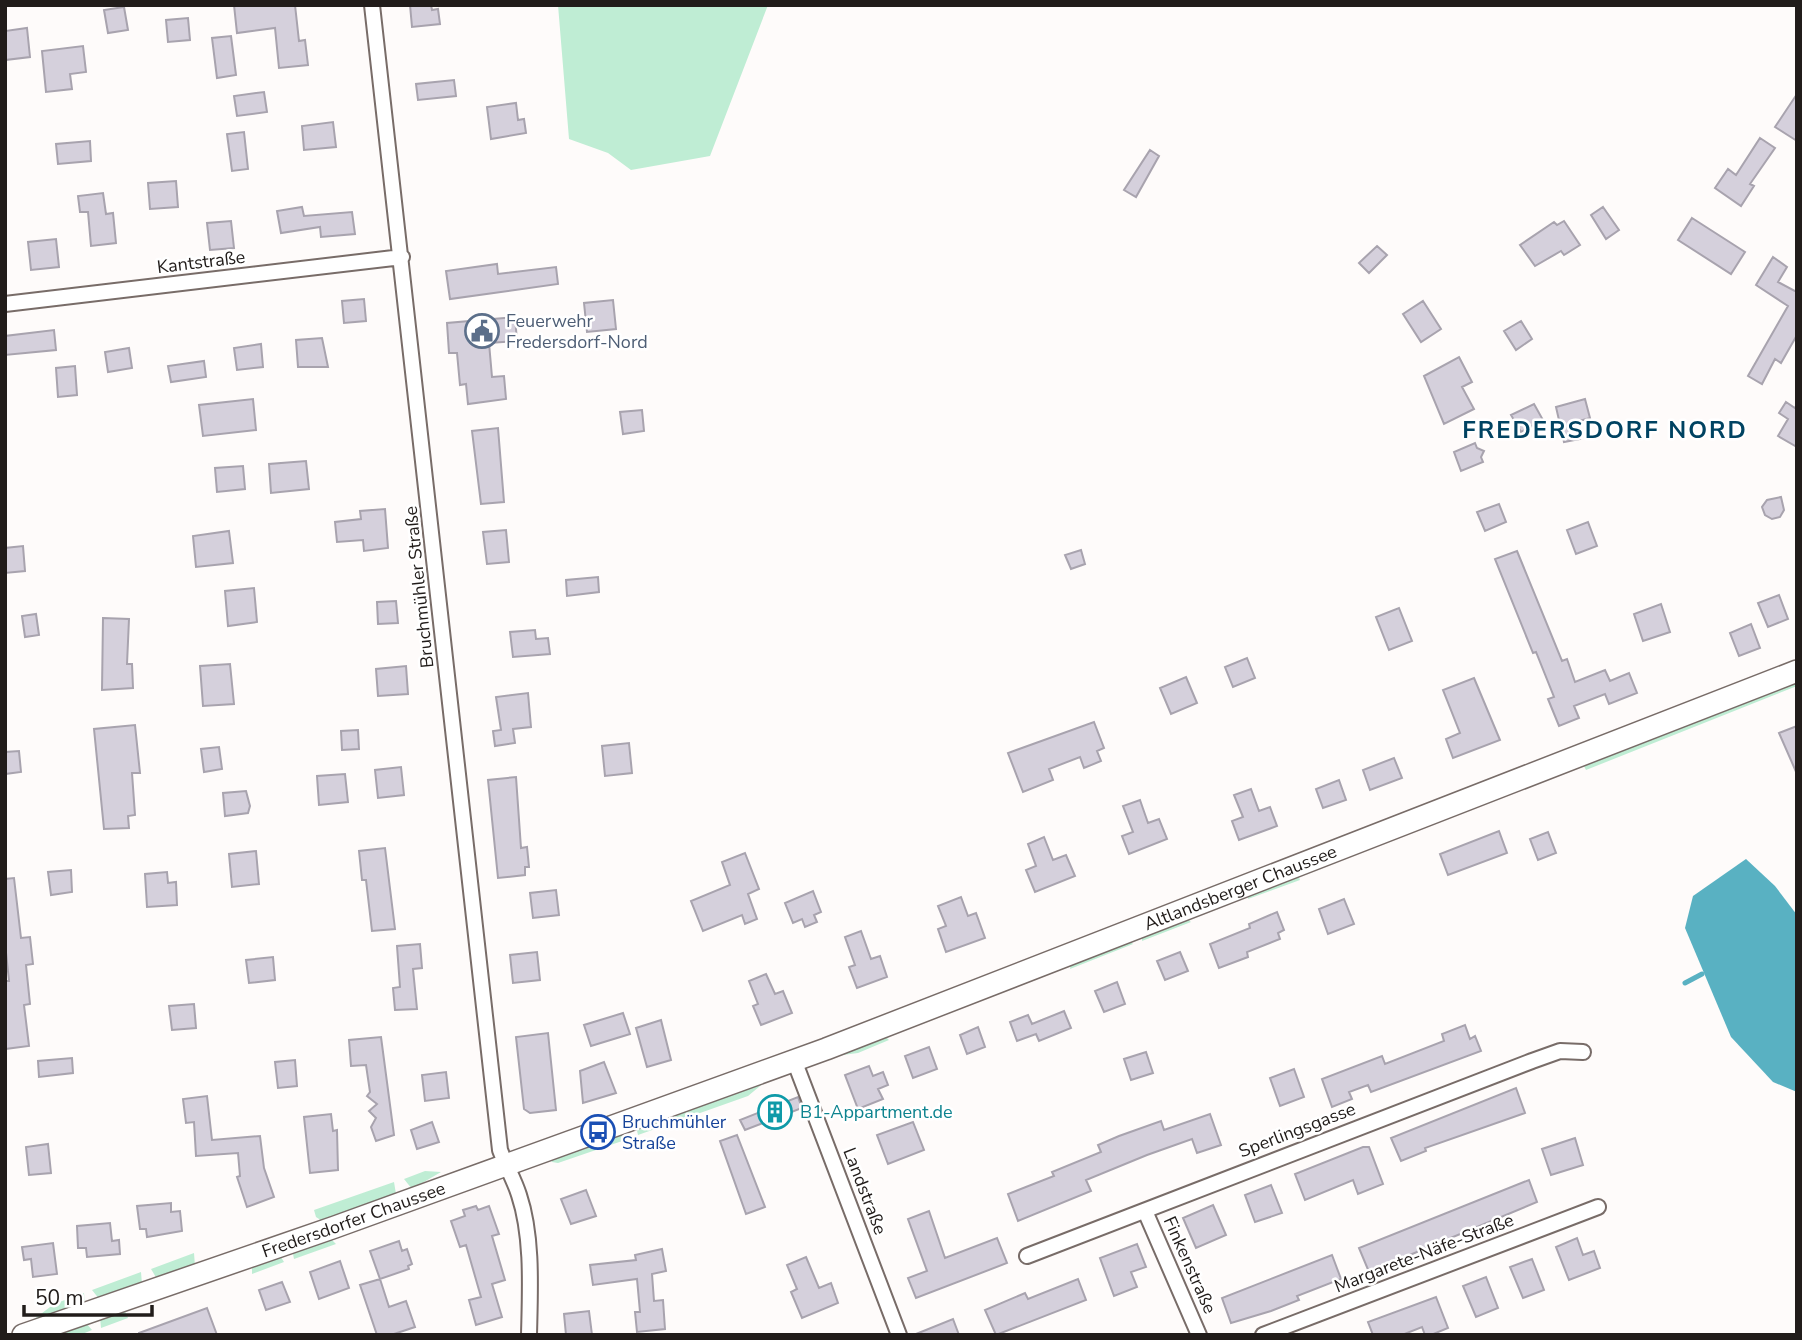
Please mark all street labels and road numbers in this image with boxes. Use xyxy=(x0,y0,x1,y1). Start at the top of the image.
street label: Kantstraße xyxy=(156,245,246,279)
street label: Bruchmühler Straße xyxy=(399,505,439,669)
street label: Altlandsberger Chaussee xyxy=(1140,839,1340,936)
street label: Sperlingsgasse xyxy=(1235,1097,1359,1163)
street label: Landstraße xyxy=(837,1144,893,1238)
street label: Fredersdorfer Chaussee xyxy=(259,1176,449,1263)
street label: Margarete-Näfe-Straße xyxy=(1331,1208,1517,1298)
street label: Finkenstraße xyxy=(1158,1213,1222,1317)

